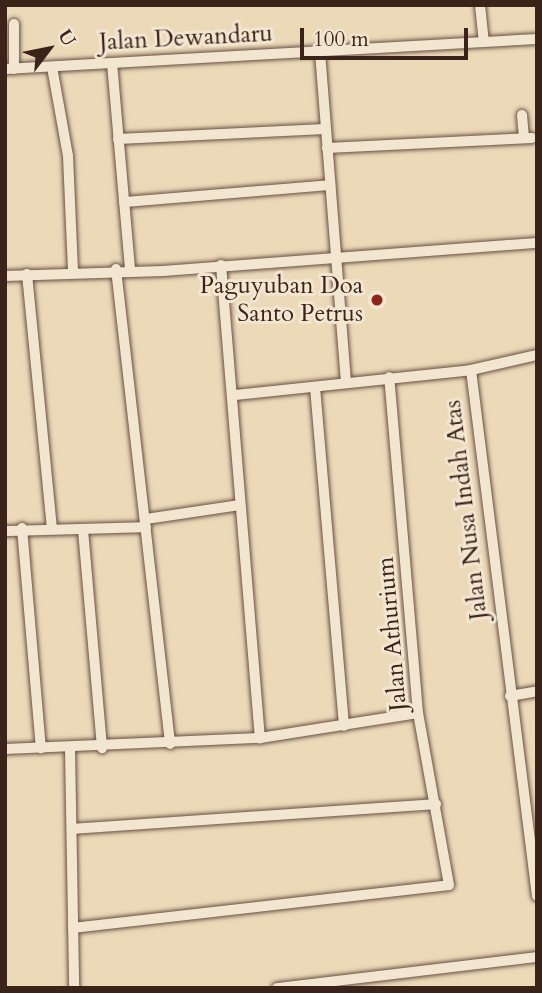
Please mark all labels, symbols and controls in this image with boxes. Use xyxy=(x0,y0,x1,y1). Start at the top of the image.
north arrow xyxy=(14,14,84,84)
scale bar xyxy=(304,14,472,58)
street label: Jalan Dewandaru xyxy=(98,19,274,57)
text: U xyxy=(52,24,82,51)
text: 100 m xyxy=(313,25,369,54)
place label: Paguyuban Doa Santo Petrus xyxy=(200,272,363,328)
marker: Paguyuban Doa Santo Petrus xyxy=(369,292,385,308)
street label: Jalan Nusa Indah Atas xyxy=(438,398,494,622)
street label: Jalan Athurium xyxy=(371,556,413,712)

